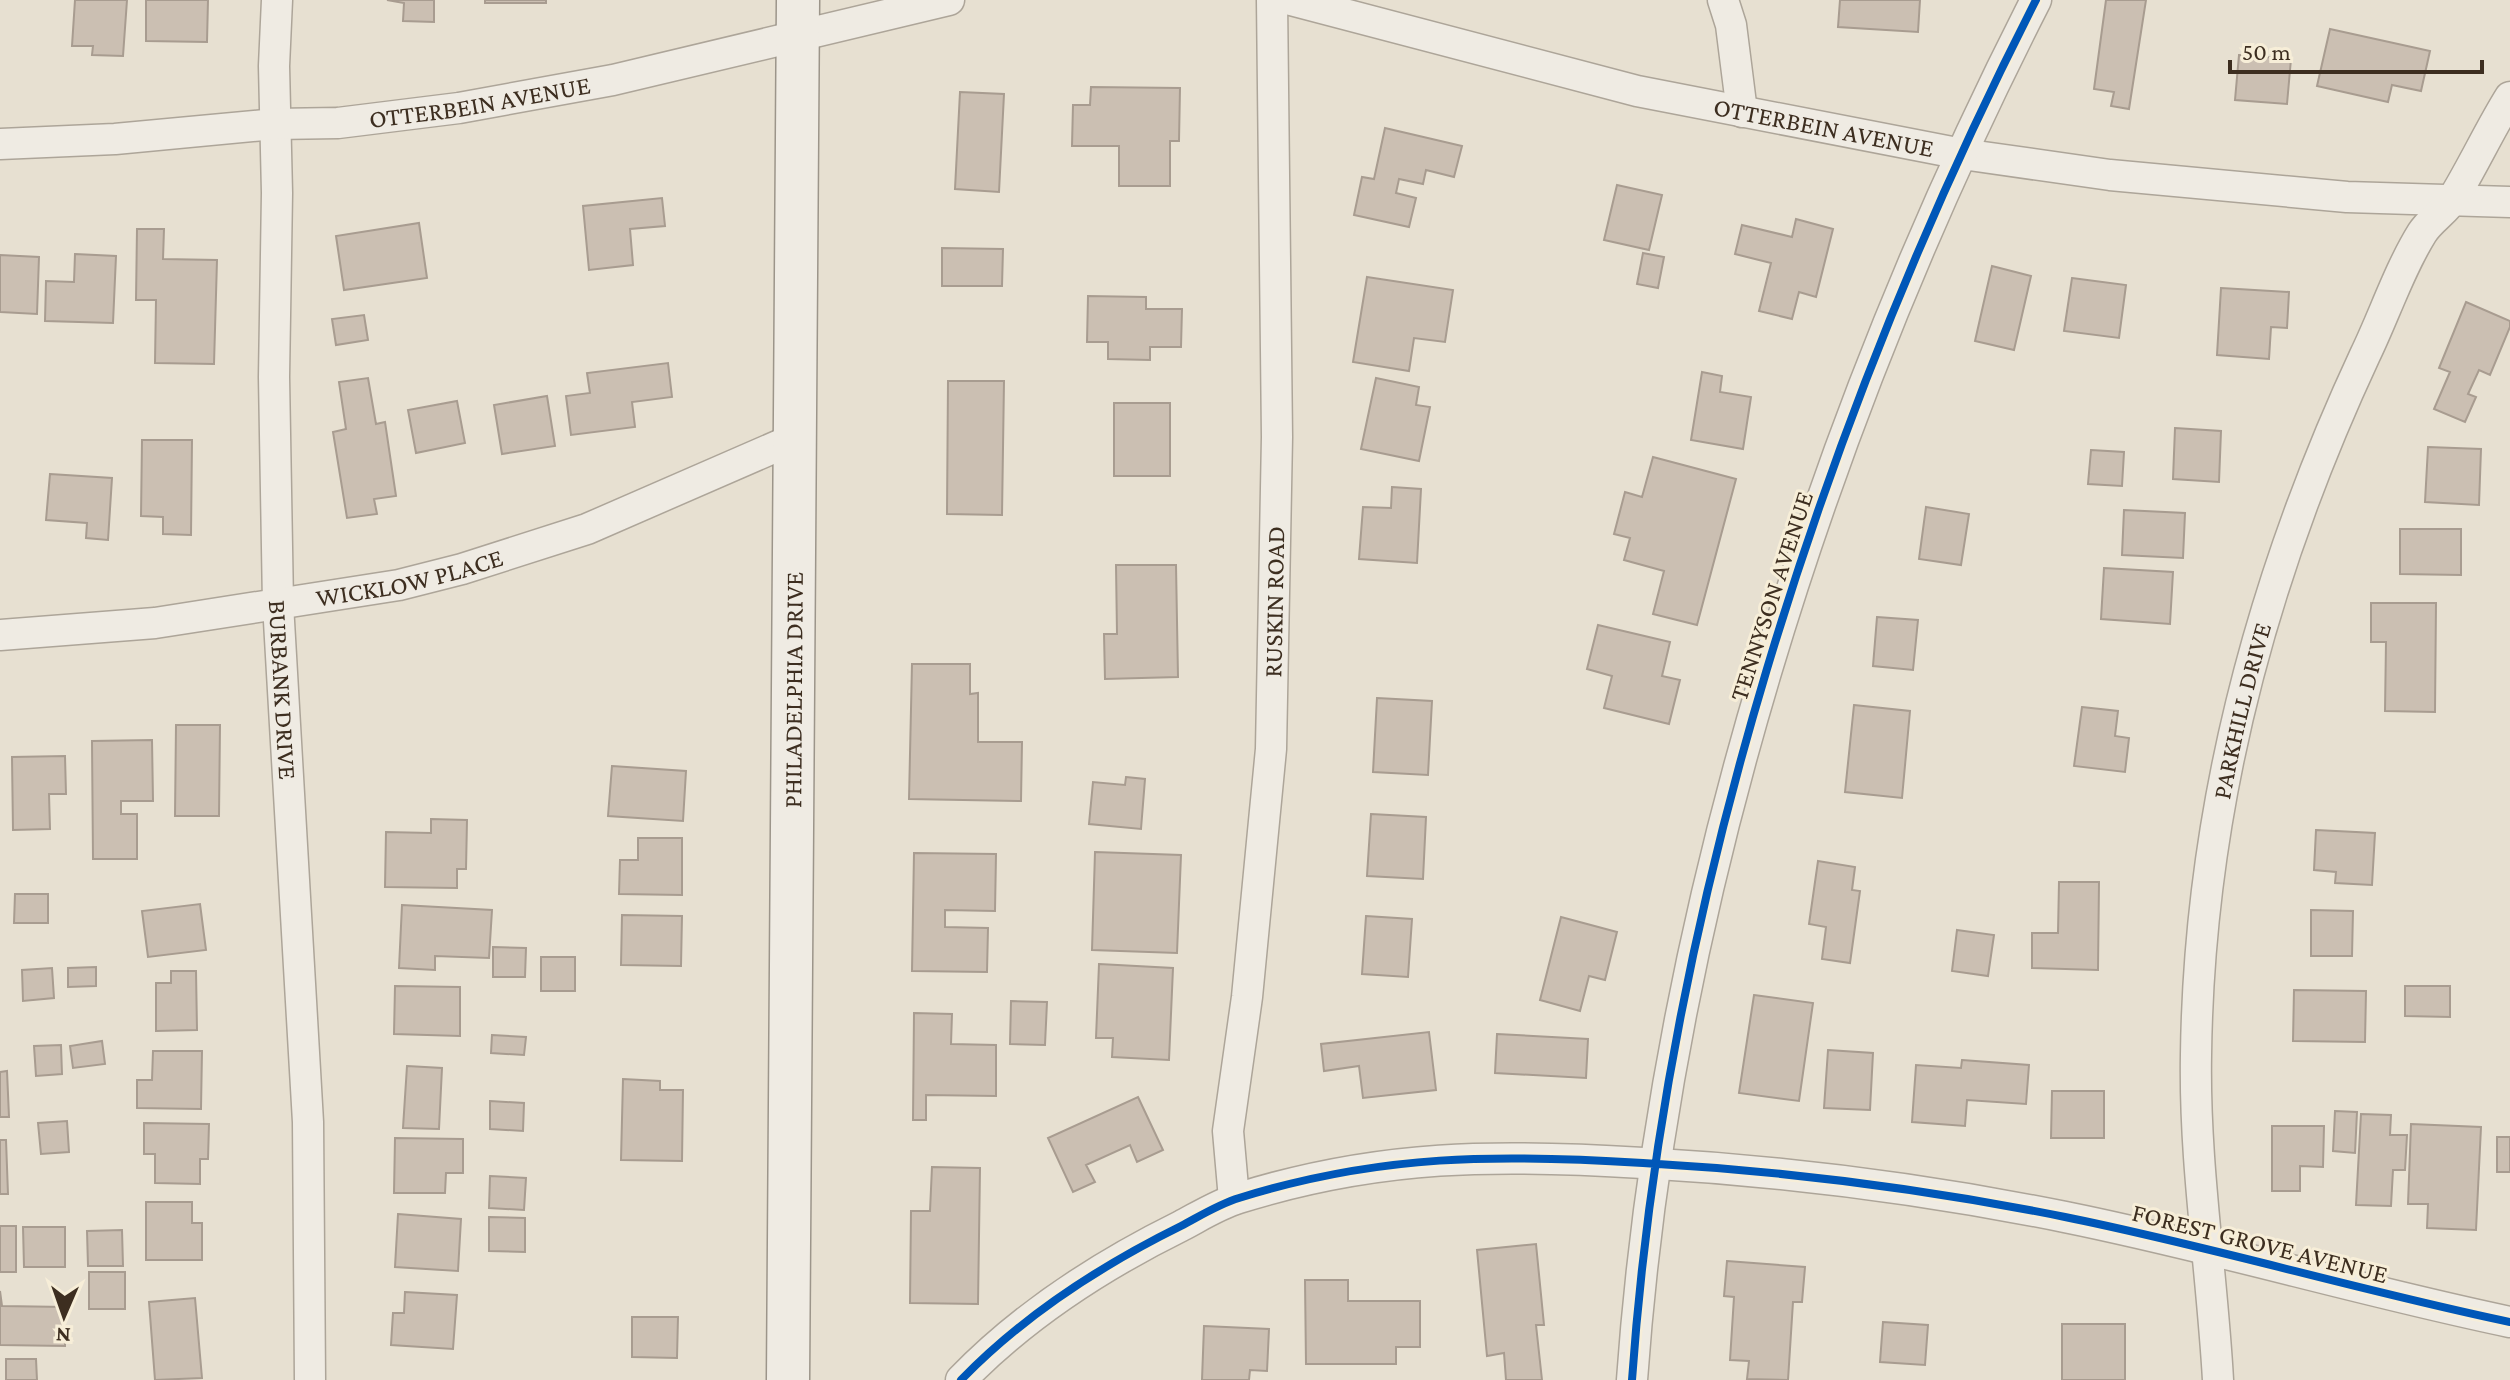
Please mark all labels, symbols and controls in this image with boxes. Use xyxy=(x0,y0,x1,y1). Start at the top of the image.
scale bar xyxy=(2230,24,2482,74)
text: 50 m xyxy=(2242,38,2291,65)
street label: OTTERBEIN AVENUE xyxy=(367,70,593,134)
street label: OTTERBEIN AVENUE xyxy=(1711,92,1936,163)
street label: TENNYSON AVENUE xyxy=(1724,488,1819,705)
street label: RUSKIN ROAD xyxy=(1258,526,1290,678)
street label: WICKLOW PLACE xyxy=(314,543,507,613)
street label: PHILADELPHIA DRIVE xyxy=(778,572,809,808)
street label: BURBANK DRIVE xyxy=(263,599,302,780)
street label: PARKHILL DRIVE xyxy=(2207,619,2277,801)
street label: FOREST GROVE AVENUE xyxy=(2129,1198,2391,1289)
north arrow xyxy=(24,1276,104,1356)
text: N xyxy=(55,1323,71,1348)

